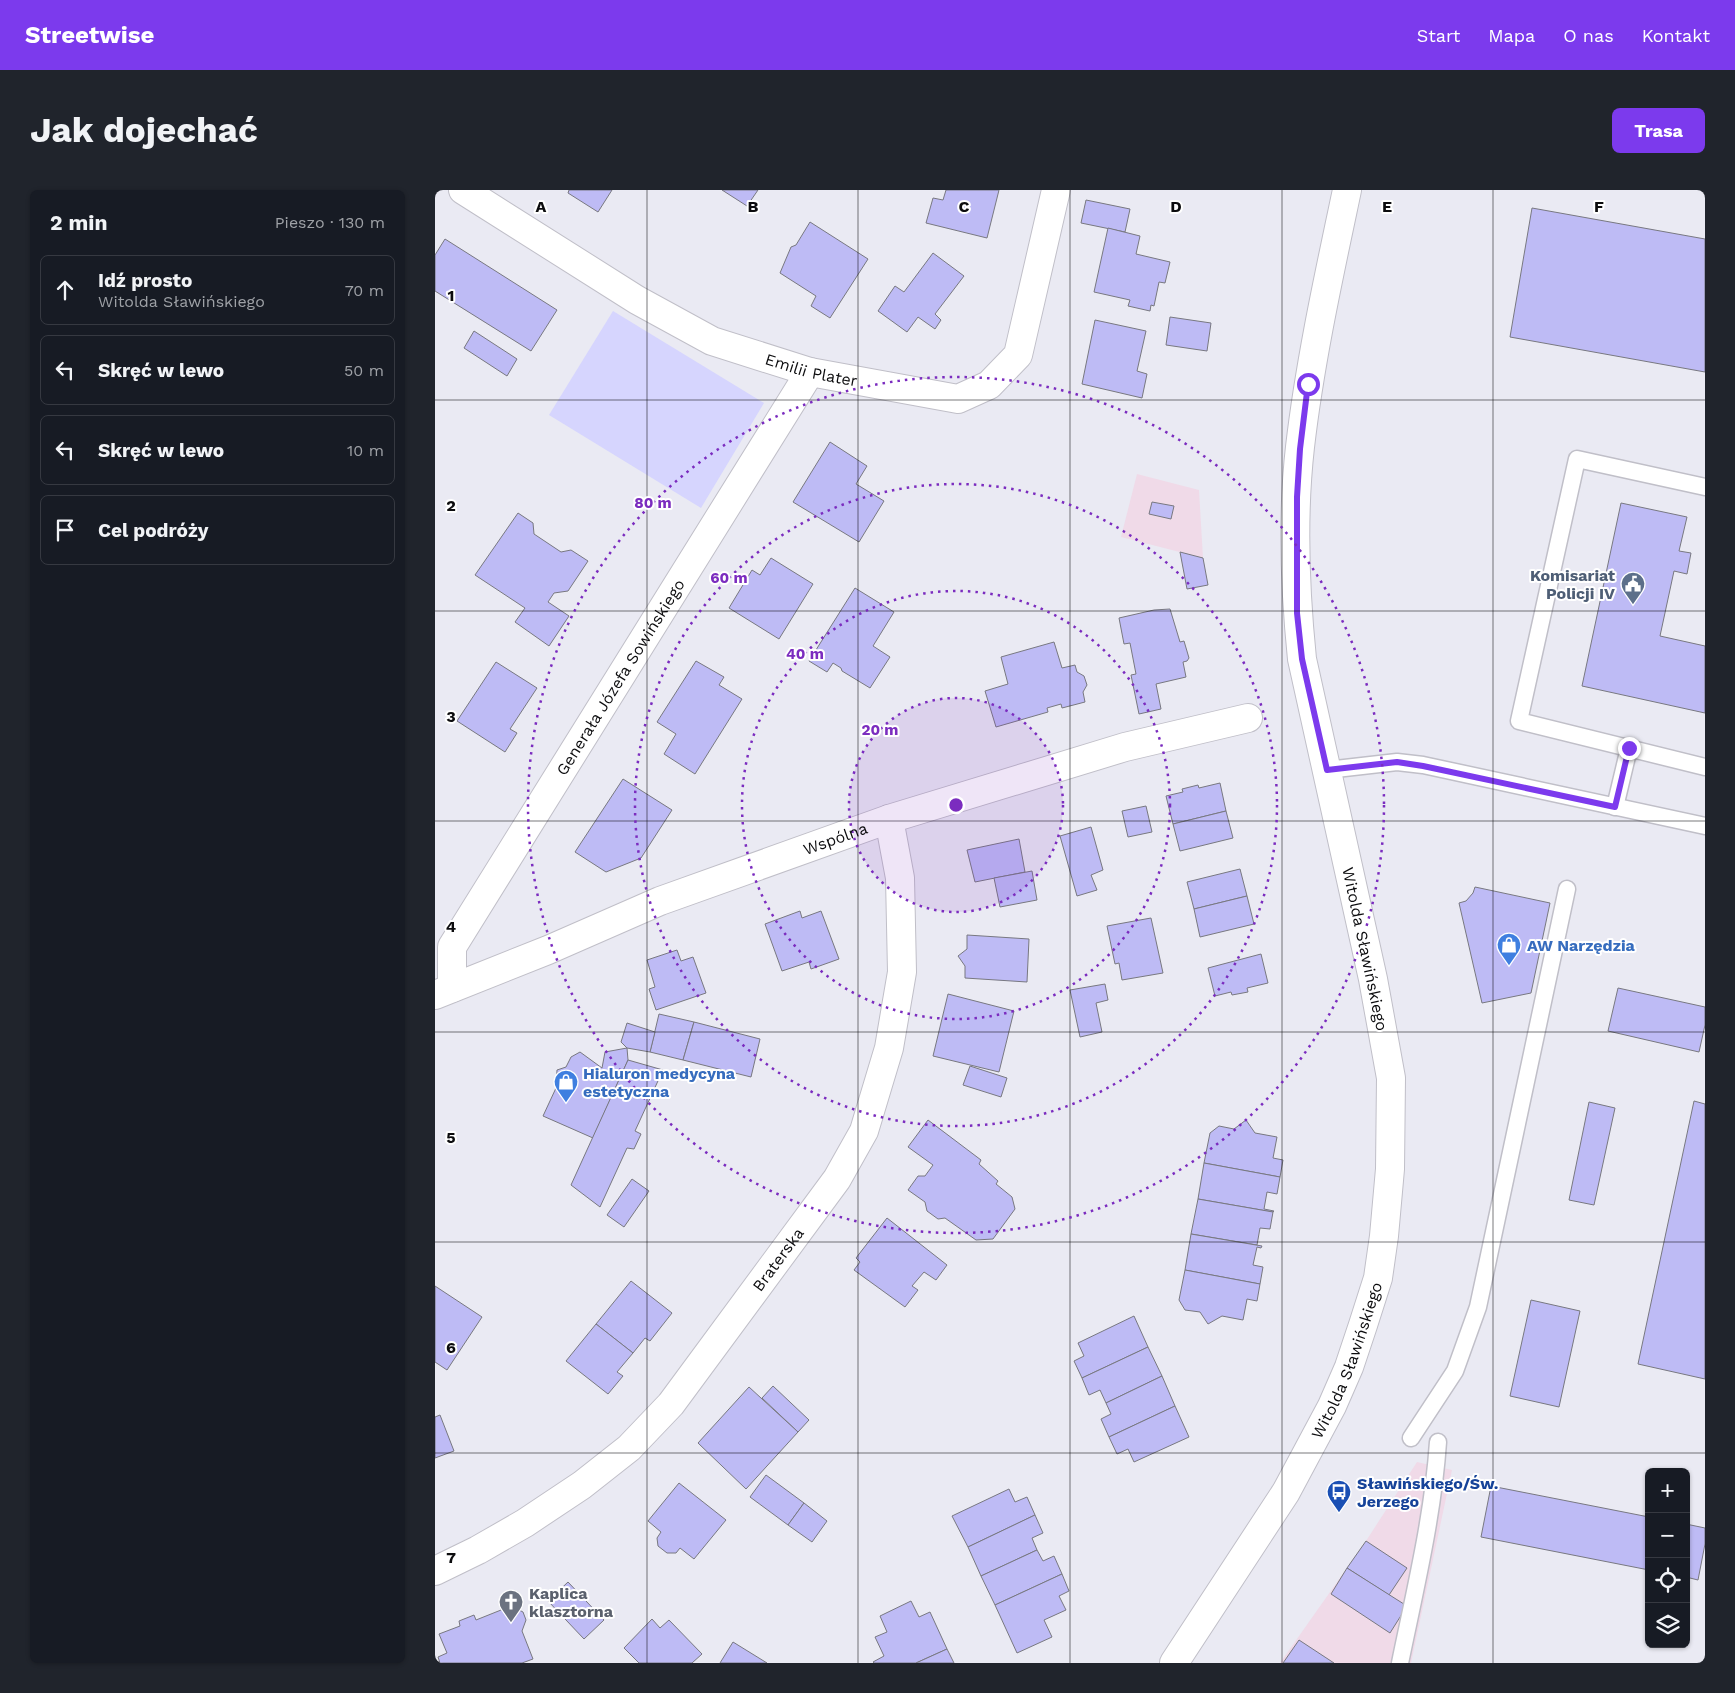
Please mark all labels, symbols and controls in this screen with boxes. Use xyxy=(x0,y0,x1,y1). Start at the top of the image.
text: Streetwise xyxy=(25,21,154,49)
text: Start xyxy=(1417,25,1460,46)
text: Mapa xyxy=(1488,25,1535,46)
text: O nas xyxy=(1563,25,1614,46)
text: Kontakt xyxy=(1642,25,1710,46)
button: Trasa xyxy=(1612,108,1705,153)
text: Jak dojechać xyxy=(30,109,258,151)
text: A xyxy=(536,197,547,216)
text: B xyxy=(748,197,759,216)
text: C xyxy=(959,197,970,216)
text: D xyxy=(1170,197,1182,216)
text: E xyxy=(1382,197,1392,216)
text: F xyxy=(1594,197,1604,216)
text: 2 min xyxy=(50,210,107,235)
text: Pieszo · 130 m xyxy=(275,213,385,232)
text: Idź prosto xyxy=(98,269,192,292)
icon: ahead xyxy=(51,276,79,304)
text: 70 m xyxy=(345,281,384,300)
text: 1 xyxy=(448,286,454,305)
text: Witolda Sławińskiego xyxy=(98,292,265,311)
street label: Emilii Plater xyxy=(763,349,860,390)
icon: left xyxy=(51,356,79,384)
text: Skręć w lewo xyxy=(98,359,224,382)
text: 50 m xyxy=(344,361,384,380)
route start xyxy=(1297,373,1320,396)
icon: left xyxy=(51,436,79,464)
text: Skręć w lewo xyxy=(98,439,224,462)
text: 10 m xyxy=(347,441,384,460)
text: 80 m xyxy=(634,494,672,512)
text: 2 xyxy=(446,496,456,515)
icon: arrive xyxy=(51,516,79,544)
text: Cel podróży xyxy=(98,519,208,542)
place label: Komisariat Policji IV xyxy=(1530,566,1615,603)
text: 60 m xyxy=(710,569,748,587)
public building icon: Komisariat Policji IV xyxy=(1620,571,1646,605)
street label: Generała Józefa Sowińskiego xyxy=(552,576,688,779)
text: 40 m xyxy=(786,645,824,663)
text: 3 xyxy=(446,707,456,726)
text: 20 m xyxy=(861,721,899,739)
route end xyxy=(1618,737,1641,760)
centre of rings xyxy=(947,796,965,814)
street label: Wspólna xyxy=(801,818,870,858)
street label: Witolda Sławińskiego xyxy=(1338,865,1392,1033)
text: 4 xyxy=(446,917,456,936)
shop icon: AW Narzędzia xyxy=(1496,932,1522,966)
place label: AW Narzędzia xyxy=(1527,936,1636,955)
place label: Hialuron medycyna estetyczna xyxy=(583,1064,736,1101)
shop icon: Hialuron medycyna estetyczna xyxy=(553,1069,579,1103)
text: 5 xyxy=(446,1128,456,1147)
street label: Braterska xyxy=(748,1224,807,1295)
street label: Witolda Sławińskiego xyxy=(1307,1280,1386,1442)
text: 6 xyxy=(446,1338,456,1357)
map controls xyxy=(1645,1468,1690,1648)
button: + xyxy=(1645,1468,1690,1513)
place label: Sławińskiego/Św. Jerzego xyxy=(1357,1474,1498,1511)
bus stop icon: Sławińskiego/Św. Jerzego xyxy=(1326,1479,1352,1513)
button: − xyxy=(1645,1513,1690,1558)
text: 7 xyxy=(446,1548,456,1567)
button: locate xyxy=(1645,1558,1690,1603)
place label: Kaplica klasztorna xyxy=(529,1584,614,1621)
church icon: Kaplica klasztorna xyxy=(498,1589,524,1623)
button: layers xyxy=(1645,1603,1690,1648)

